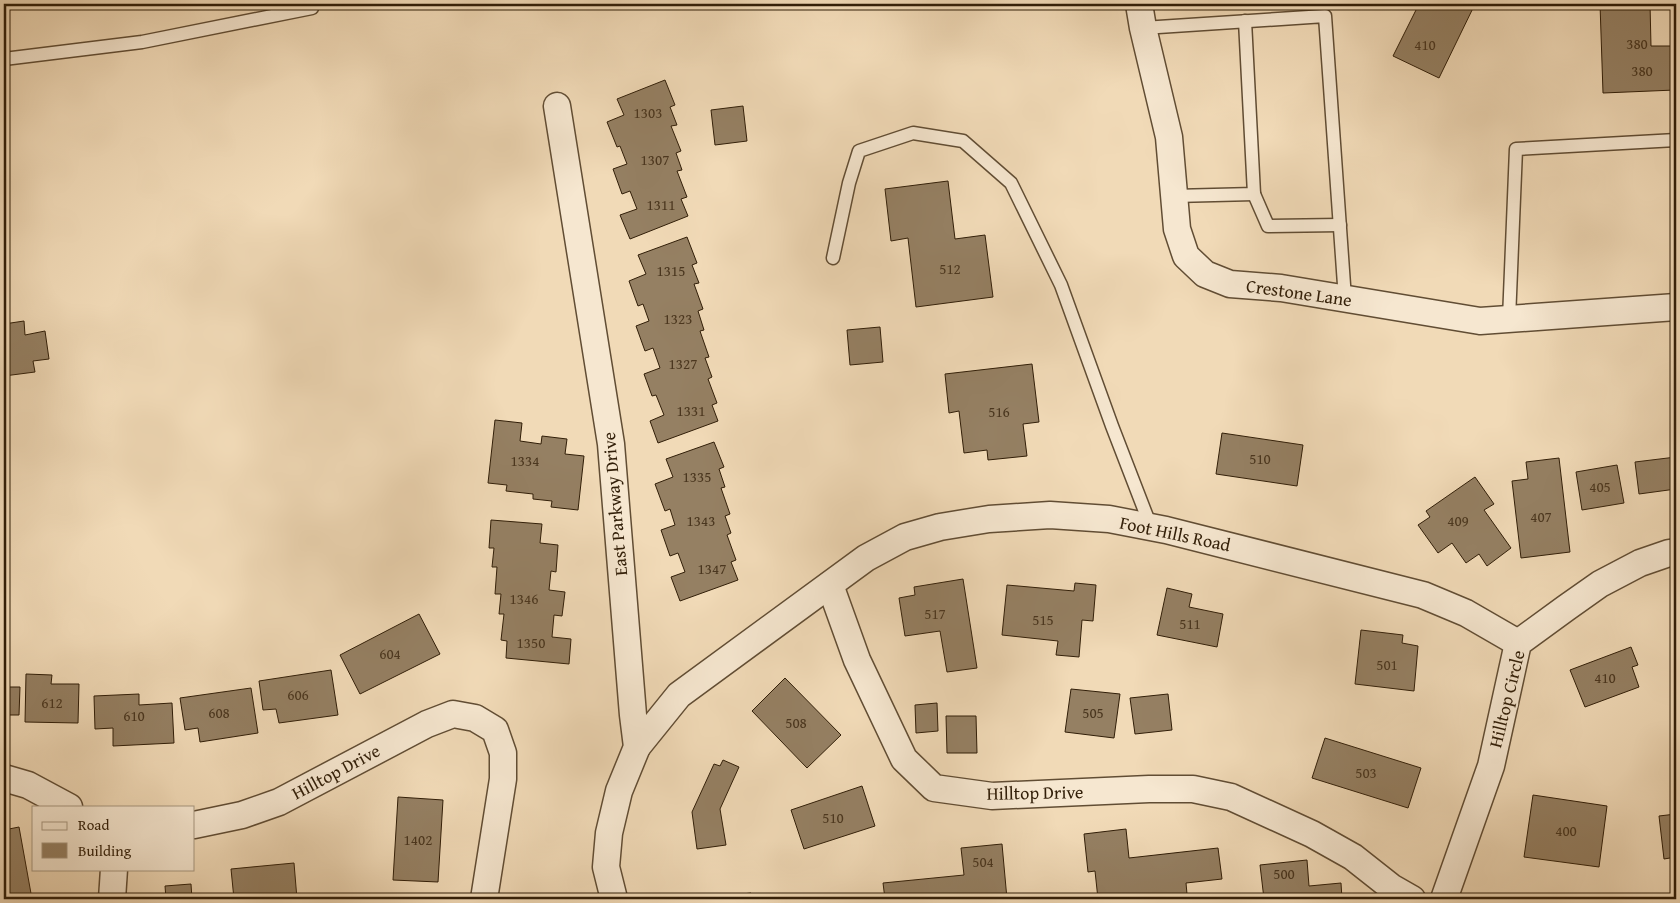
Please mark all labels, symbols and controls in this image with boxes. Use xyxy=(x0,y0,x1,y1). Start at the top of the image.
house number: 380 xyxy=(1626,33,1648,54)
house number: 410 xyxy=(1414,34,1436,55)
house number: 380 xyxy=(1631,60,1653,81)
house number: 1303 xyxy=(634,102,662,123)
house number: 1307 xyxy=(641,149,669,170)
house number: 1311 xyxy=(647,194,675,215)
house number: 512 xyxy=(939,258,961,279)
house number: 1315 xyxy=(657,260,685,281)
street label: Crestone Lane xyxy=(1244,272,1354,313)
house number: 1323 xyxy=(664,308,692,329)
house number: 1327 xyxy=(669,353,697,374)
house number: 1331 xyxy=(677,400,705,421)
house number: 516 xyxy=(988,401,1010,422)
street label: East Parkway Drive xyxy=(595,431,634,577)
house number: 510 xyxy=(1249,448,1271,469)
house number: 1334 xyxy=(511,450,539,471)
house number: 1335 xyxy=(683,466,711,487)
house number: 405 xyxy=(1589,476,1611,497)
house number: 407 xyxy=(1530,506,1552,527)
street label: Foot Hills Road xyxy=(1117,509,1233,559)
house number: 1343 xyxy=(687,510,715,531)
house number: 409 xyxy=(1447,510,1469,531)
house number: 1347 xyxy=(698,558,726,579)
house number: 1346 xyxy=(510,588,538,609)
house number: 517 xyxy=(924,603,946,624)
house number: 515 xyxy=(1032,609,1054,630)
house number: 511 xyxy=(1179,613,1201,634)
house number: 1350 xyxy=(517,632,545,653)
house number: 604 xyxy=(379,643,401,664)
street label: Hilltop Circle xyxy=(1481,647,1532,750)
house number: 501 xyxy=(1376,654,1398,675)
house number: 410 xyxy=(1594,667,1616,688)
house number: 606 xyxy=(287,684,309,705)
house number: 612 xyxy=(41,692,63,713)
house number: 608 xyxy=(208,702,230,723)
house number: 505 xyxy=(1082,702,1104,723)
house number: 610 xyxy=(123,705,145,726)
house number: 508 xyxy=(785,712,807,733)
street label: Hilltop Drive xyxy=(287,737,385,806)
house number: 503 xyxy=(1355,762,1377,783)
street label: Hilltop Drive xyxy=(986,778,1084,807)
legend xyxy=(32,806,195,870)
house number: 510 xyxy=(822,807,844,828)
text: Road xyxy=(78,814,109,835)
house number: 400 xyxy=(1555,820,1577,841)
house number: 1402 xyxy=(404,829,432,850)
text: Building xyxy=(78,840,132,861)
house number: 504 xyxy=(972,851,994,872)
house number: 500 xyxy=(1273,863,1295,884)

